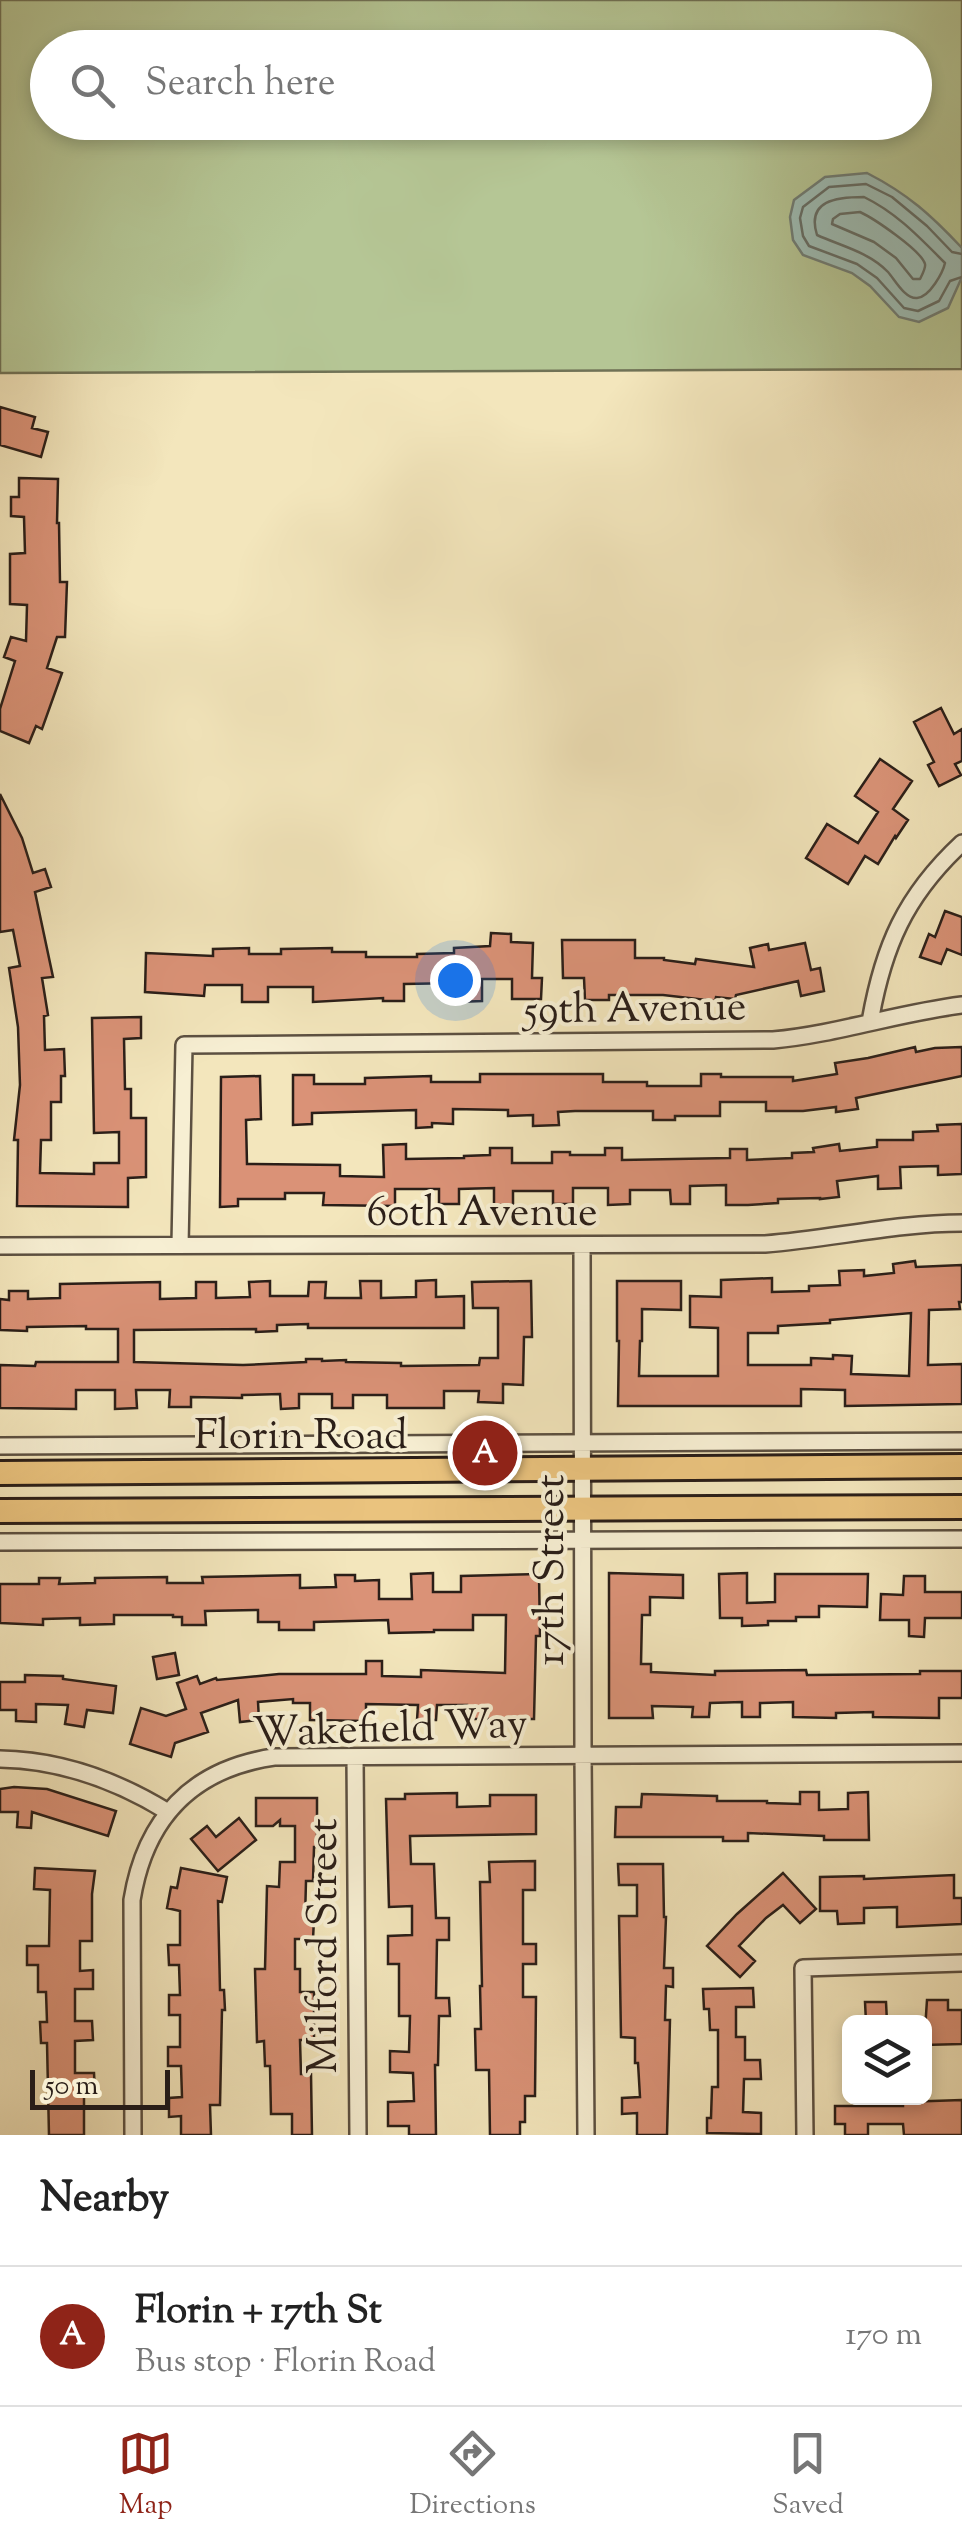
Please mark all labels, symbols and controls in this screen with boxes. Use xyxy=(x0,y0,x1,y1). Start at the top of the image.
search box xyxy=(30,30,932,140)
icon: search xyxy=(65,58,120,113)
text: Search here xyxy=(145,58,336,112)
your location xyxy=(430,955,481,1006)
street label: 59th Avenue xyxy=(521,979,747,1043)
street label: 60th Avenue xyxy=(366,1185,598,1245)
street label: Florin Road xyxy=(194,1408,408,1468)
pin: A xyxy=(452,1416,518,1490)
street label: 17th Street xyxy=(523,1474,583,1666)
street label: Wakefield Way xyxy=(252,1696,529,1766)
street label: Milford Street xyxy=(296,1818,356,2074)
map controls xyxy=(842,2015,932,2105)
button: layers xyxy=(842,2015,932,2105)
scale bar xyxy=(30,2065,170,2110)
text: 50 m xyxy=(45,2067,99,2107)
text: Nearby xyxy=(40,2170,169,2230)
text: Florin + 17th St xyxy=(135,2286,382,2340)
text: A xyxy=(60,2313,85,2359)
text: 170 m xyxy=(845,2313,922,2359)
text: Bus stop · Florin Road xyxy=(135,2340,436,2386)
tab: Map xyxy=(118,2426,173,2526)
tab: Directions xyxy=(409,2426,536,2526)
tab: Saved xyxy=(772,2426,844,2526)

